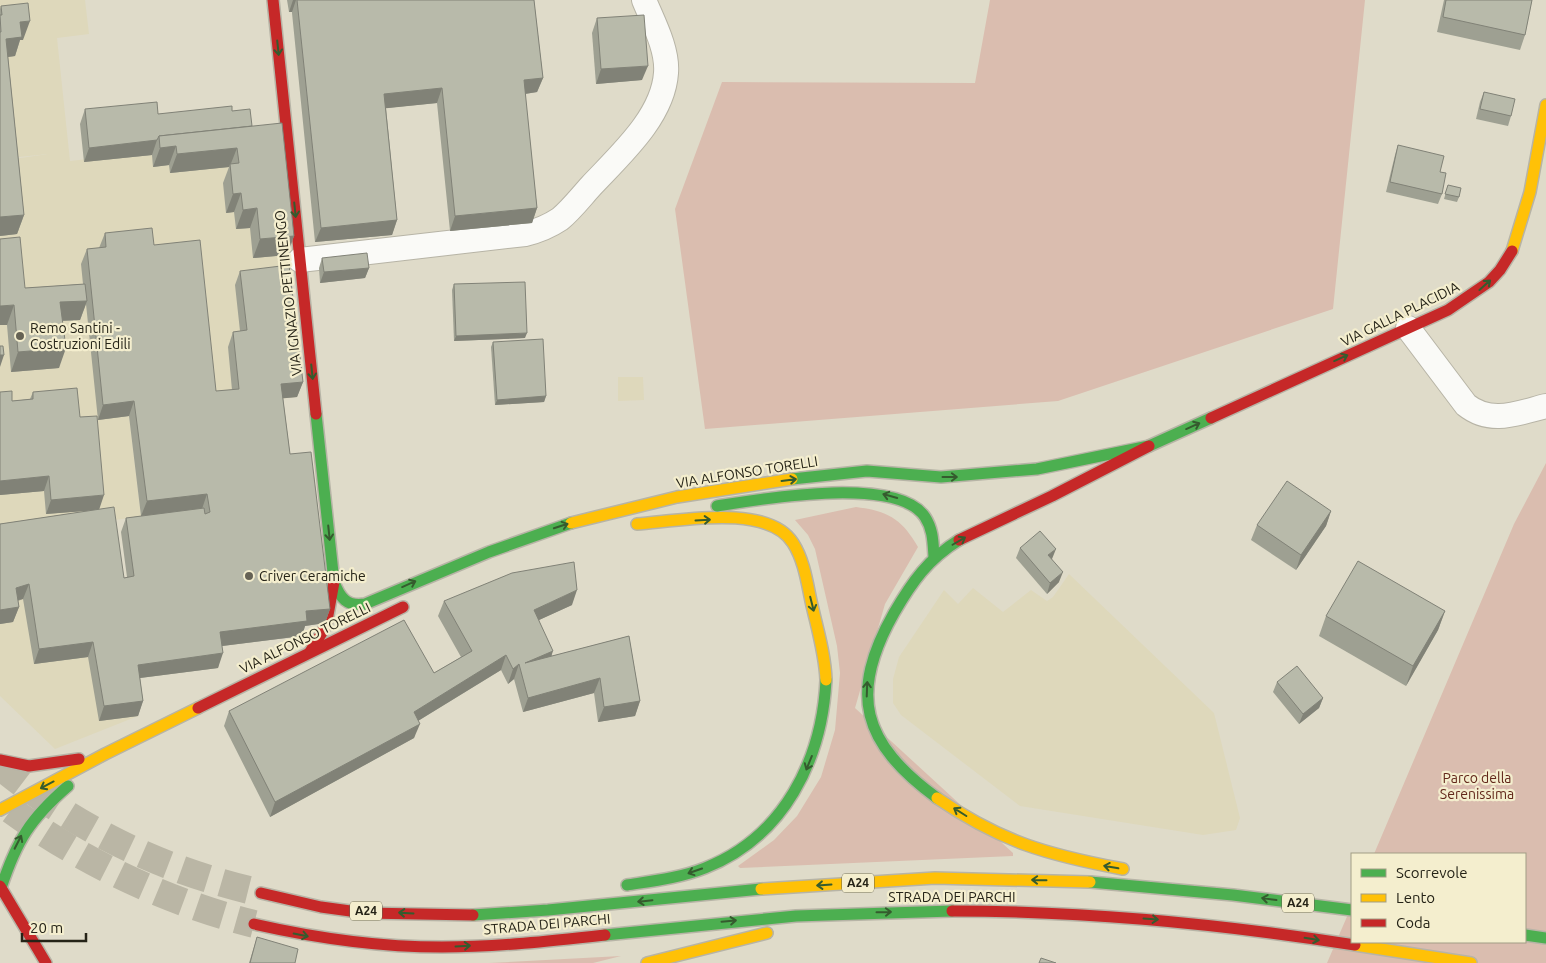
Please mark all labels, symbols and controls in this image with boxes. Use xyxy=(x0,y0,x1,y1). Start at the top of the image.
one-way arrow xyxy=(273,40,283,56)
one-way arrow xyxy=(290,202,299,218)
street label: VIA IGNAZIO PETTINENGO xyxy=(271,209,305,377)
street label: VIA GALLA PLACIDIA xyxy=(1338,278,1462,350)
one-way arrow xyxy=(1479,279,1492,290)
place label: Remo Santini - Costruzioni Edili xyxy=(30,320,131,352)
marker: Remo Santini - Costruzioni Edili xyxy=(14,330,26,342)
one-way arrow xyxy=(1333,353,1348,363)
one-way arrow xyxy=(307,363,317,379)
one-way arrow xyxy=(1185,420,1200,430)
street label: VIA ALFONSO TORELLI xyxy=(675,453,819,491)
one-way arrow xyxy=(942,472,958,482)
one-way arrow xyxy=(780,475,796,485)
one-way arrow xyxy=(882,491,898,501)
one-way arrow xyxy=(695,516,711,525)
one-way arrow xyxy=(553,521,568,530)
one-way arrow xyxy=(324,525,334,541)
one-way arrow xyxy=(951,536,965,546)
place label: Criver Ceramiche xyxy=(259,568,366,584)
marker: Criver Ceramiche xyxy=(243,570,255,582)
one-way arrow xyxy=(401,579,416,589)
one-way arrow xyxy=(808,596,817,612)
street label: VIA ALFONSO TORELLI xyxy=(237,599,373,677)
one-way arrow xyxy=(862,681,871,697)
one-way arrow xyxy=(804,755,814,770)
park label: Parco della Serenissima xyxy=(1440,770,1514,802)
one-way arrow xyxy=(39,780,54,790)
one-way arrow xyxy=(953,807,967,817)
one-way arrow xyxy=(14,835,23,850)
legend xyxy=(1351,853,1526,943)
one-way arrow xyxy=(1104,861,1120,871)
text: Scorrevole xyxy=(1396,864,1467,881)
one-way arrow xyxy=(688,867,703,876)
road number: A24 xyxy=(842,874,874,892)
one-way arrow xyxy=(1031,875,1048,885)
one-way arrow xyxy=(817,880,833,889)
street label: STRADA DEI PARCHI xyxy=(888,889,1016,905)
text: Lento xyxy=(1396,889,1435,906)
one-way arrow xyxy=(1262,893,1278,903)
road number: A24 xyxy=(1282,894,1314,912)
one-way arrow xyxy=(637,896,653,906)
road number: A24 xyxy=(350,901,382,920)
one-way arrow xyxy=(876,907,892,917)
one-way arrow xyxy=(399,909,415,918)
scale bar xyxy=(22,910,86,942)
street label: STRADA DEI PARCHI xyxy=(483,910,611,938)
text: Coda xyxy=(1396,914,1430,931)
one-way arrow xyxy=(1143,915,1159,924)
one-way arrow xyxy=(721,917,737,926)
text: 20 m xyxy=(30,919,63,936)
one-way arrow xyxy=(293,930,309,940)
one-way arrow xyxy=(1304,934,1320,944)
one-way arrow xyxy=(454,942,470,951)

